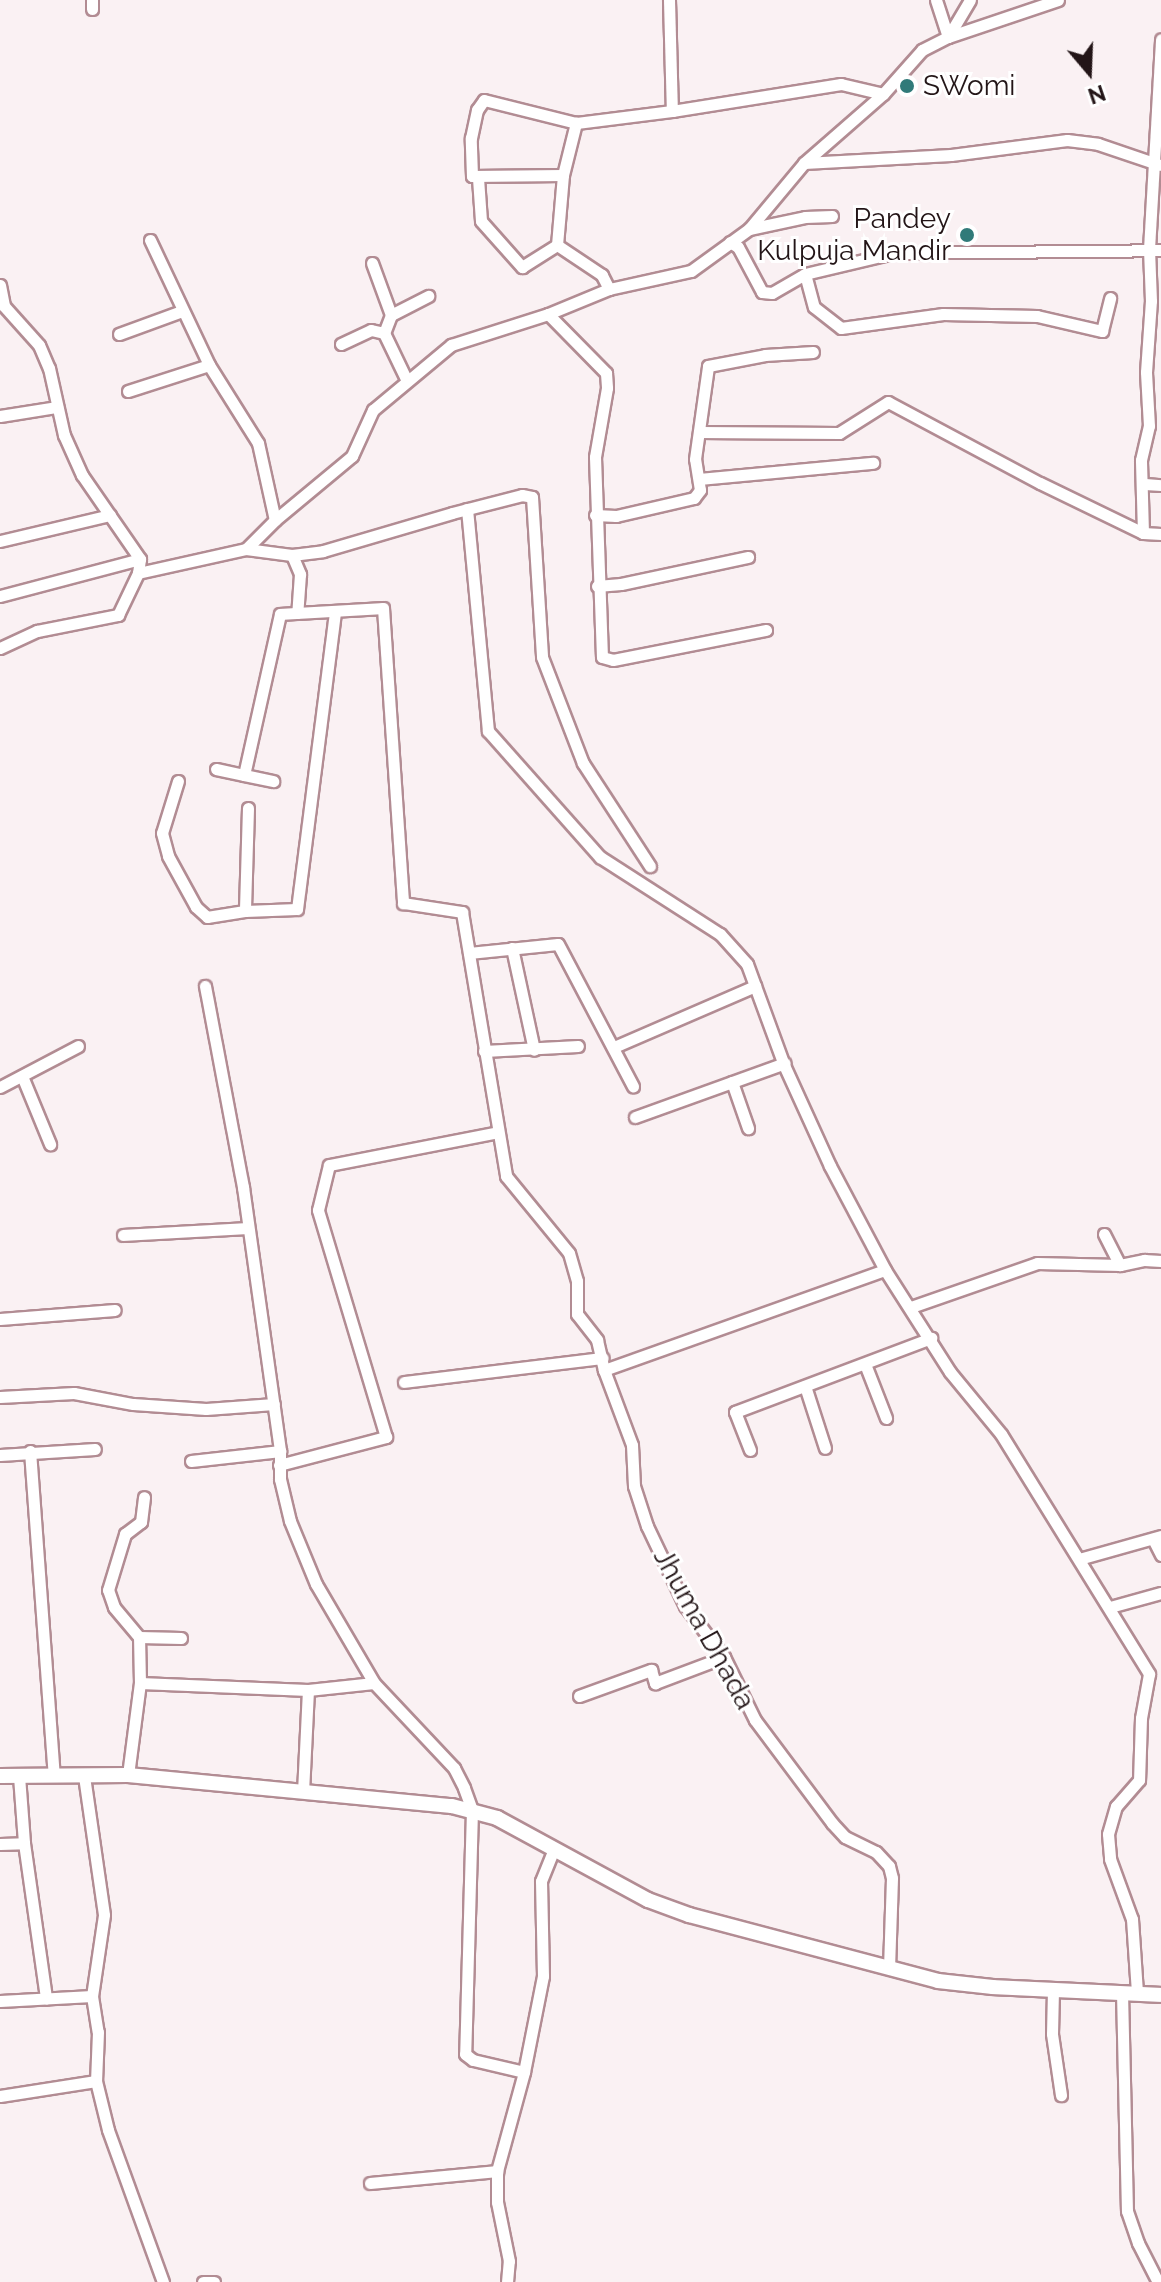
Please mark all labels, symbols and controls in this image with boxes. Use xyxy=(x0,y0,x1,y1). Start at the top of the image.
north arrow xyxy=(1049,32,1129,112)
place label: SWomi xyxy=(923,69,1015,103)
marker: SWomi xyxy=(898,77,916,95)
text: N xyxy=(1085,80,1109,110)
place label: Pandey Kulpuja Mandir xyxy=(757,202,951,268)
marker: Pandey Kulpuja Mandir xyxy=(958,226,976,244)
street label: Jhuma Dhada xyxy=(646,1543,762,1715)

